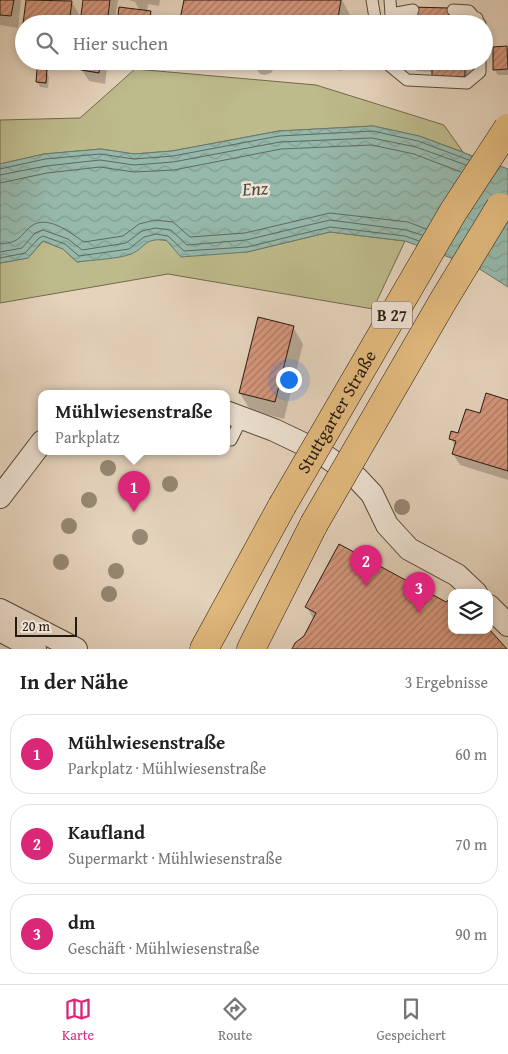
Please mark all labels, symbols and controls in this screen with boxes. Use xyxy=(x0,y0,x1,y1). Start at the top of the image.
search box xyxy=(15,15,493,70)
icon: search xyxy=(33,29,61,57)
text: Hier suchen xyxy=(73,29,168,57)
water label: Enz xyxy=(240,173,269,203)
road number: B 27 xyxy=(372,302,412,328)
street label: Stuttgarter Straße xyxy=(290,345,383,478)
your location xyxy=(276,367,302,393)
popup xyxy=(38,390,230,455)
text: Mühlwiesenstraße xyxy=(55,397,213,425)
text: Parkplatz xyxy=(55,425,120,449)
pin: 1 xyxy=(118,471,150,512)
pin: 2 xyxy=(350,545,382,586)
pin: 3 xyxy=(403,572,435,613)
map controls xyxy=(448,589,493,634)
button: layers xyxy=(448,589,493,634)
scale bar xyxy=(15,614,78,637)
text: 20 m xyxy=(22,616,50,636)
text: In der Nähe xyxy=(20,666,128,697)
text: 3 Ergebnisse xyxy=(405,670,488,694)
text: Mühlwiesenstraße xyxy=(68,728,225,756)
text: 1 xyxy=(33,742,41,766)
text: 60 m xyxy=(455,742,487,766)
text: Parkplatz · Mühlwiesenstraße xyxy=(68,756,266,780)
text: Kaufland xyxy=(68,818,145,846)
text: 2 xyxy=(33,832,41,856)
text: 70 m xyxy=(455,832,487,856)
text: Supermarkt · Mühlwiesenstraße xyxy=(68,846,282,870)
text: dm xyxy=(68,908,95,936)
text: 3 xyxy=(33,922,41,946)
text: 90 m xyxy=(455,922,487,946)
text: Geschäft · Mühlwiesenstraße xyxy=(68,936,260,960)
tab: Karte xyxy=(62,995,94,1045)
tab: Route xyxy=(218,995,252,1045)
tab: Gespeichert xyxy=(376,995,446,1045)

